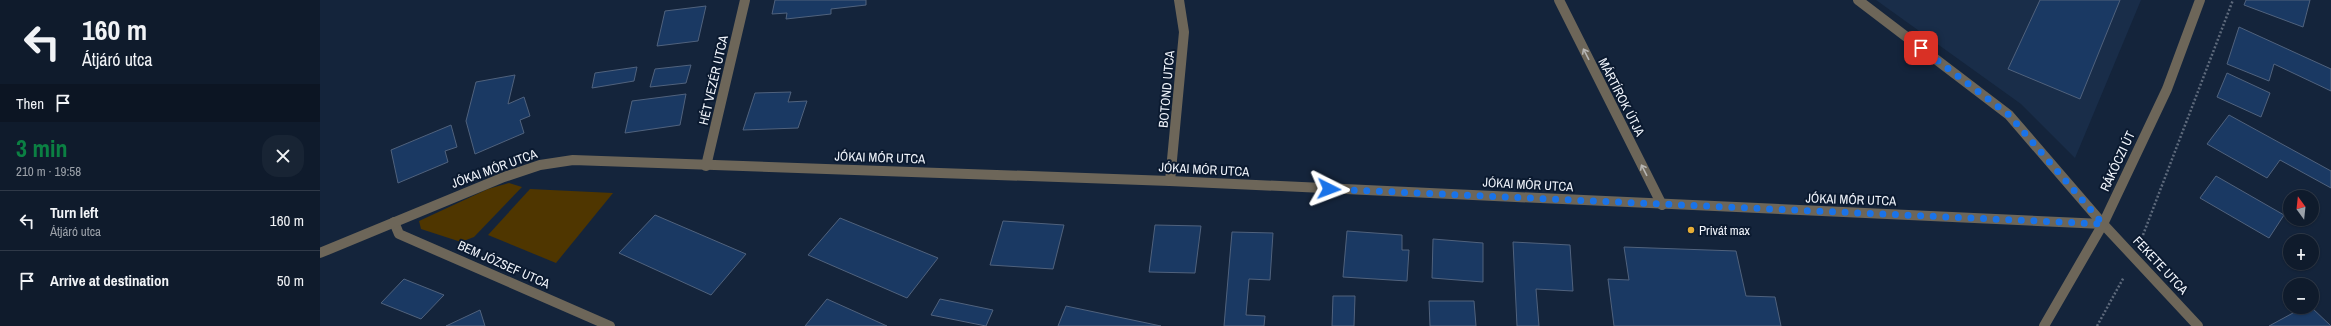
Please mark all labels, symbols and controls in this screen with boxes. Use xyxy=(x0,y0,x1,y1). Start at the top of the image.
text: 160 m xyxy=(82,11,147,49)
icon: left xyxy=(16,16,68,68)
pin xyxy=(1904,31,1938,65)
street label: HÉT VEZÉR UTCA xyxy=(695,33,732,127)
icon: arrive xyxy=(1910,37,1932,59)
text: Átjáró utca xyxy=(82,47,153,72)
one-way arrow xyxy=(1582,48,1589,60)
street label: BOTOND UTCA xyxy=(1155,49,1178,128)
street label: MÁRTÍROK ÚTJA xyxy=(1595,55,1649,140)
icon: arrive xyxy=(52,92,74,114)
text: Then xyxy=(16,93,44,114)
street label: RÁKÓCZI ÚT xyxy=(2096,128,2139,194)
text: 3 min xyxy=(16,132,67,164)
button: close xyxy=(262,135,304,177)
street label: JÓKAI MÓR UTCA xyxy=(449,145,540,192)
street label: JÓKAI MÓR UTCA xyxy=(834,147,926,168)
street label: JÓKAI MÓR UTCA xyxy=(1158,159,1251,180)
text: 210 m · 19:58 xyxy=(16,163,81,180)
one-way arrow xyxy=(1640,165,1648,177)
position arrow xyxy=(1308,168,1350,210)
street label: JÓKAI MÓR UTCA xyxy=(1482,174,1575,195)
street label: JÓKAI MÓR UTCA xyxy=(1805,189,1897,210)
north arrow xyxy=(2283,190,2319,226)
map controls xyxy=(2283,190,2319,314)
text: Turn left xyxy=(50,202,98,223)
icon: left xyxy=(16,210,38,232)
text: 160 m xyxy=(270,210,304,231)
place label: Privát max xyxy=(1699,222,1751,239)
text: Átjáró utca xyxy=(50,223,101,240)
marker: Privát max xyxy=(1686,225,1696,235)
street label: FEKETE UTCA xyxy=(2129,233,2193,299)
button: + xyxy=(2283,234,2319,270)
street label: BEM JÓZSEF UTCA xyxy=(455,237,553,293)
icon: arrive xyxy=(16,270,38,292)
text: Arrive at destination xyxy=(50,270,169,291)
text: 50 m xyxy=(277,270,304,291)
button: − xyxy=(2283,278,2319,314)

